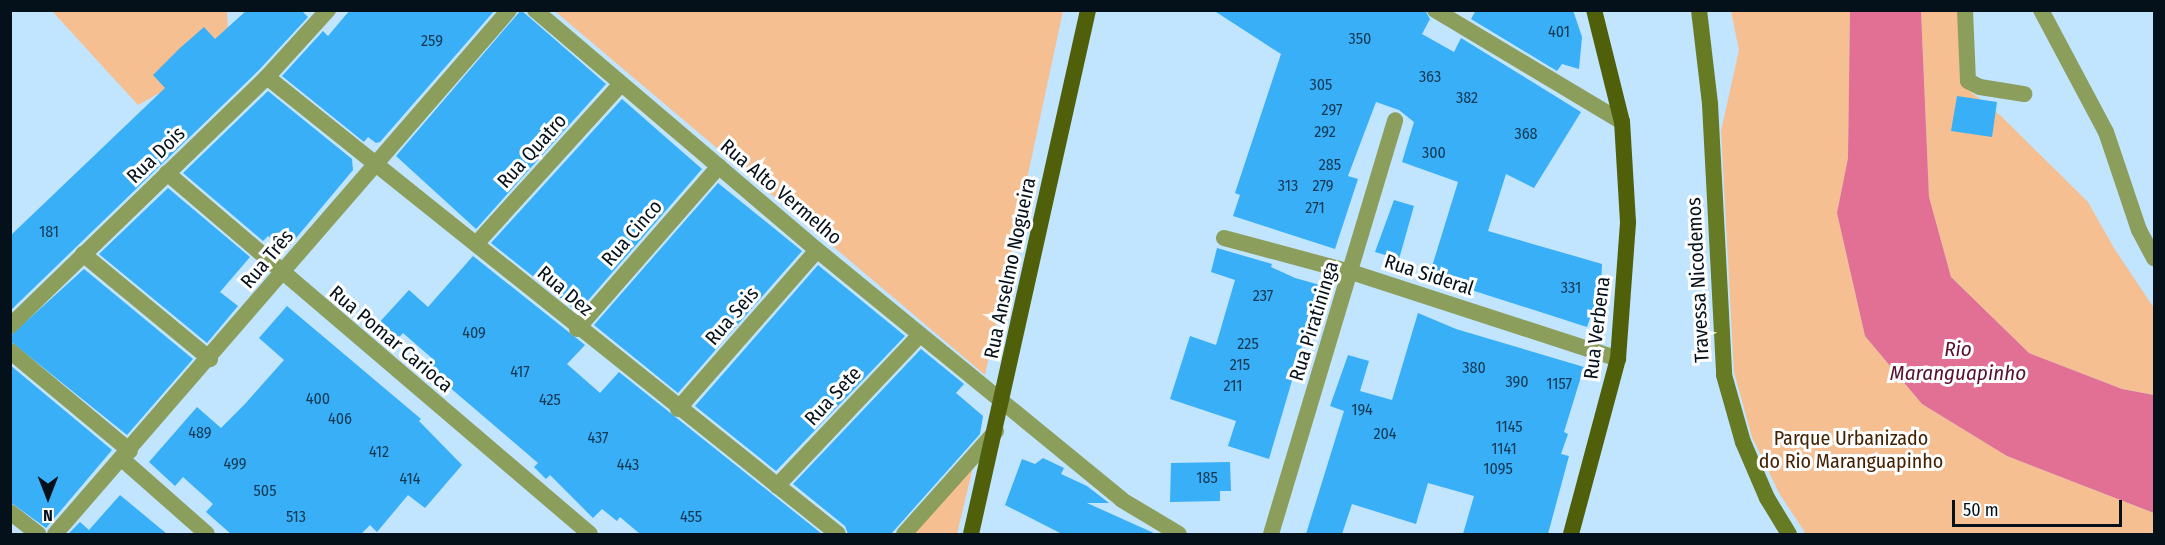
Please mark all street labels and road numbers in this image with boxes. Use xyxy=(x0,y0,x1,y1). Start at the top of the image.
street label: Rua Quatro xyxy=(492,109,572,193)
street label: Rua Dois xyxy=(122,122,190,188)
street label: Rua Alto Vermelho xyxy=(715,134,847,250)
street label: Rua Anselmo Nogueira xyxy=(979,175,1041,361)
street label: Rua Cinco xyxy=(597,195,667,271)
street label: Travessa Nicodemos xyxy=(1682,197,1714,363)
street label: Rua Três xyxy=(236,225,298,293)
street label: Rua Sideral xyxy=(1381,249,1477,301)
street label: Rua Piratininga xyxy=(1284,258,1344,384)
street label: Rua Dez xyxy=(532,261,598,321)
street label: Rua Verbena xyxy=(1579,275,1615,381)
street label: Rua Pomar Carioca xyxy=(324,280,458,398)
street label: Rua Seis xyxy=(700,282,764,350)
street label: Rua Sete xyxy=(800,362,866,430)

